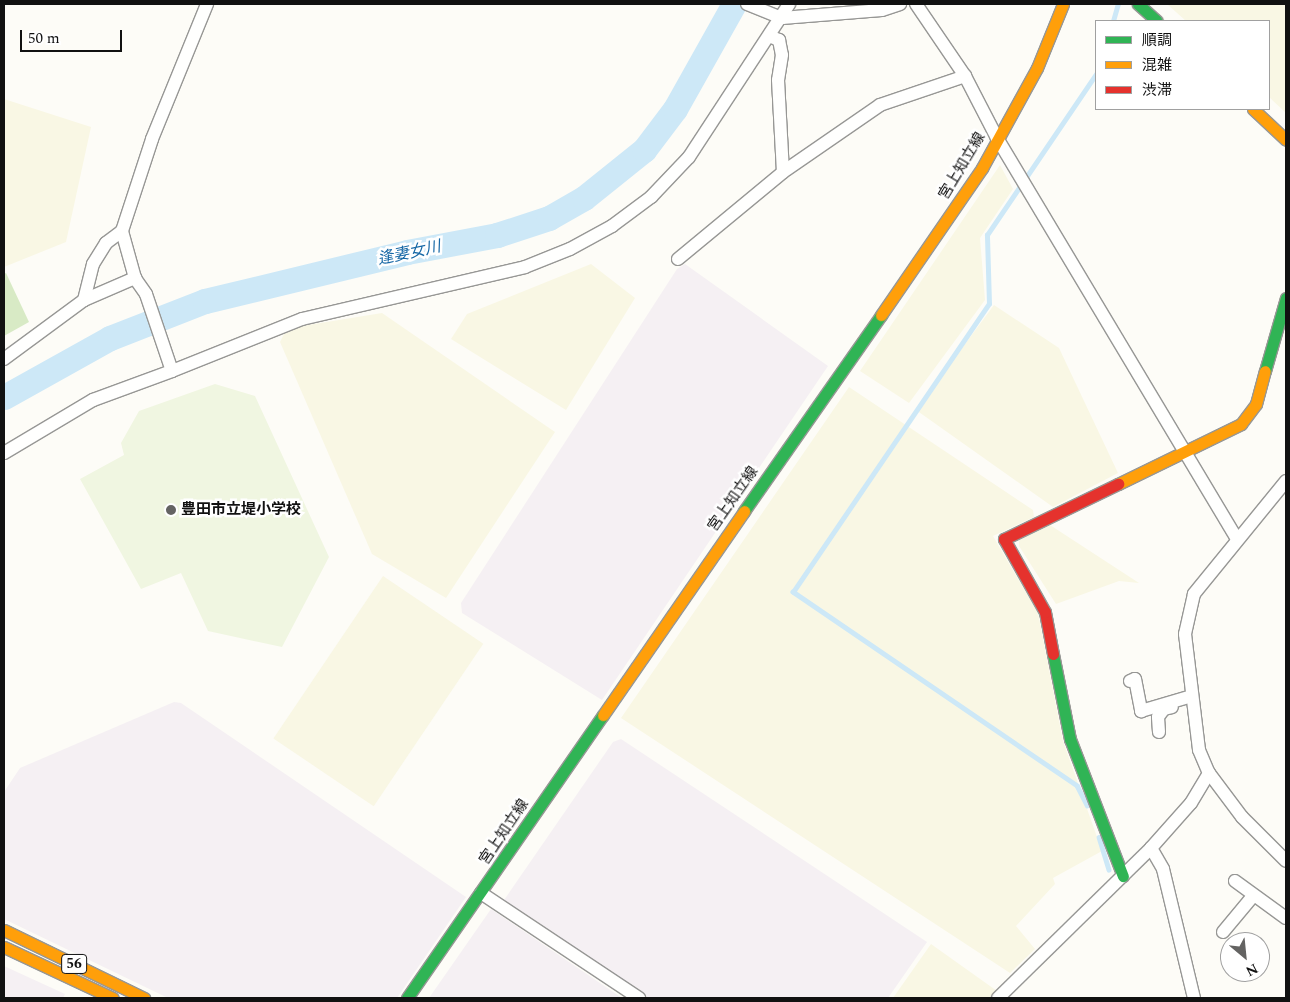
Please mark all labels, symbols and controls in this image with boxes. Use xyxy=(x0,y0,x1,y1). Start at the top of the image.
scale bar xyxy=(22,20,125,52)
legend xyxy=(1095,20,1270,110)
text: 50 m xyxy=(28,27,60,50)
text: 順調 xyxy=(1142,29,1172,52)
text: 混雑 xyxy=(1142,54,1172,77)
text: 渋滞 xyxy=(1142,79,1172,102)
street label: 宮上知立線 xyxy=(935,129,989,203)
water label: 逢妻女川 xyxy=(376,237,442,269)
street label: 宮上知立線 xyxy=(704,463,762,535)
place label: 豊田市立堤小学校 xyxy=(181,501,301,519)
marker: 豊田市立堤小学校 xyxy=(165,504,177,516)
street label: 宮上知立線 xyxy=(476,796,532,868)
north arrow xyxy=(1220,932,1270,982)
road number: 56 xyxy=(60,952,88,976)
text: N xyxy=(1242,958,1262,982)

